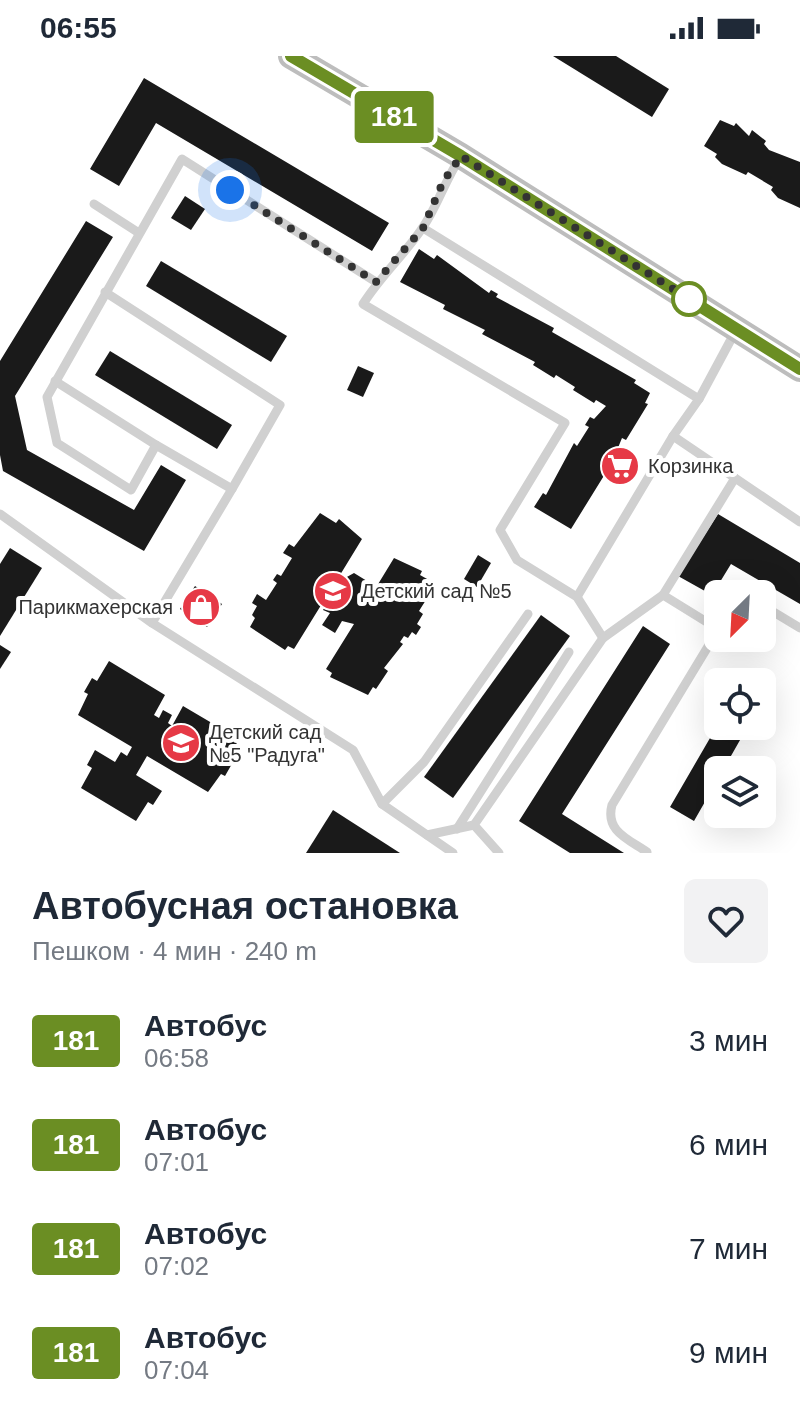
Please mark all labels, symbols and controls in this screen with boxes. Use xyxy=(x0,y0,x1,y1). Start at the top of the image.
text: 06:55 xyxy=(40,11,117,44)
line badge: 181 xyxy=(348,91,440,143)
text: 181 xyxy=(371,101,417,132)
your location xyxy=(210,170,250,210)
unlabelled marker xyxy=(672,282,706,316)
supermarket icon: Корзинка xyxy=(599,445,641,487)
place label: Корзинка xyxy=(648,455,734,477)
school or university icon: Детский сад №5 xyxy=(312,570,354,612)
place label: Детский сад №5 xyxy=(361,580,512,602)
north arrow xyxy=(704,580,776,652)
map controls xyxy=(704,580,776,828)
shop icon: Парикмахерская xyxy=(180,586,222,628)
place label: Парикмахерская xyxy=(18,596,173,618)
button: locate xyxy=(704,668,776,740)
place label: Детский сад №5 "Радуга" xyxy=(209,721,325,766)
school or university icon: Детский сад №5 "Радуга" xyxy=(160,722,202,764)
button: layers xyxy=(704,756,776,828)
button: heart xyxy=(684,879,768,963)
text: Автобусная остановка xyxy=(32,885,458,927)
text: Пешком · 4 мин · 240 m xyxy=(32,936,317,966)
text: Автобус xyxy=(144,1009,267,1042)
text: 3 мин xyxy=(689,1024,768,1057)
text: 181 xyxy=(53,1025,99,1056)
text: 06:58 xyxy=(144,1043,209,1073)
text: Автобус xyxy=(144,1113,267,1146)
text: 6 мин xyxy=(689,1128,768,1161)
text: 181 xyxy=(53,1129,99,1160)
text: 07:01 xyxy=(144,1147,209,1177)
text: Автобус xyxy=(144,1217,267,1250)
text: 7 мин xyxy=(689,1232,768,1265)
text: 181 xyxy=(53,1233,99,1264)
text: 07:02 xyxy=(144,1251,209,1281)
text: Автобус xyxy=(144,1321,267,1354)
text: 9 мин xyxy=(689,1336,768,1369)
text: 181 xyxy=(53,1337,99,1368)
text: 07:04 xyxy=(144,1355,209,1385)

